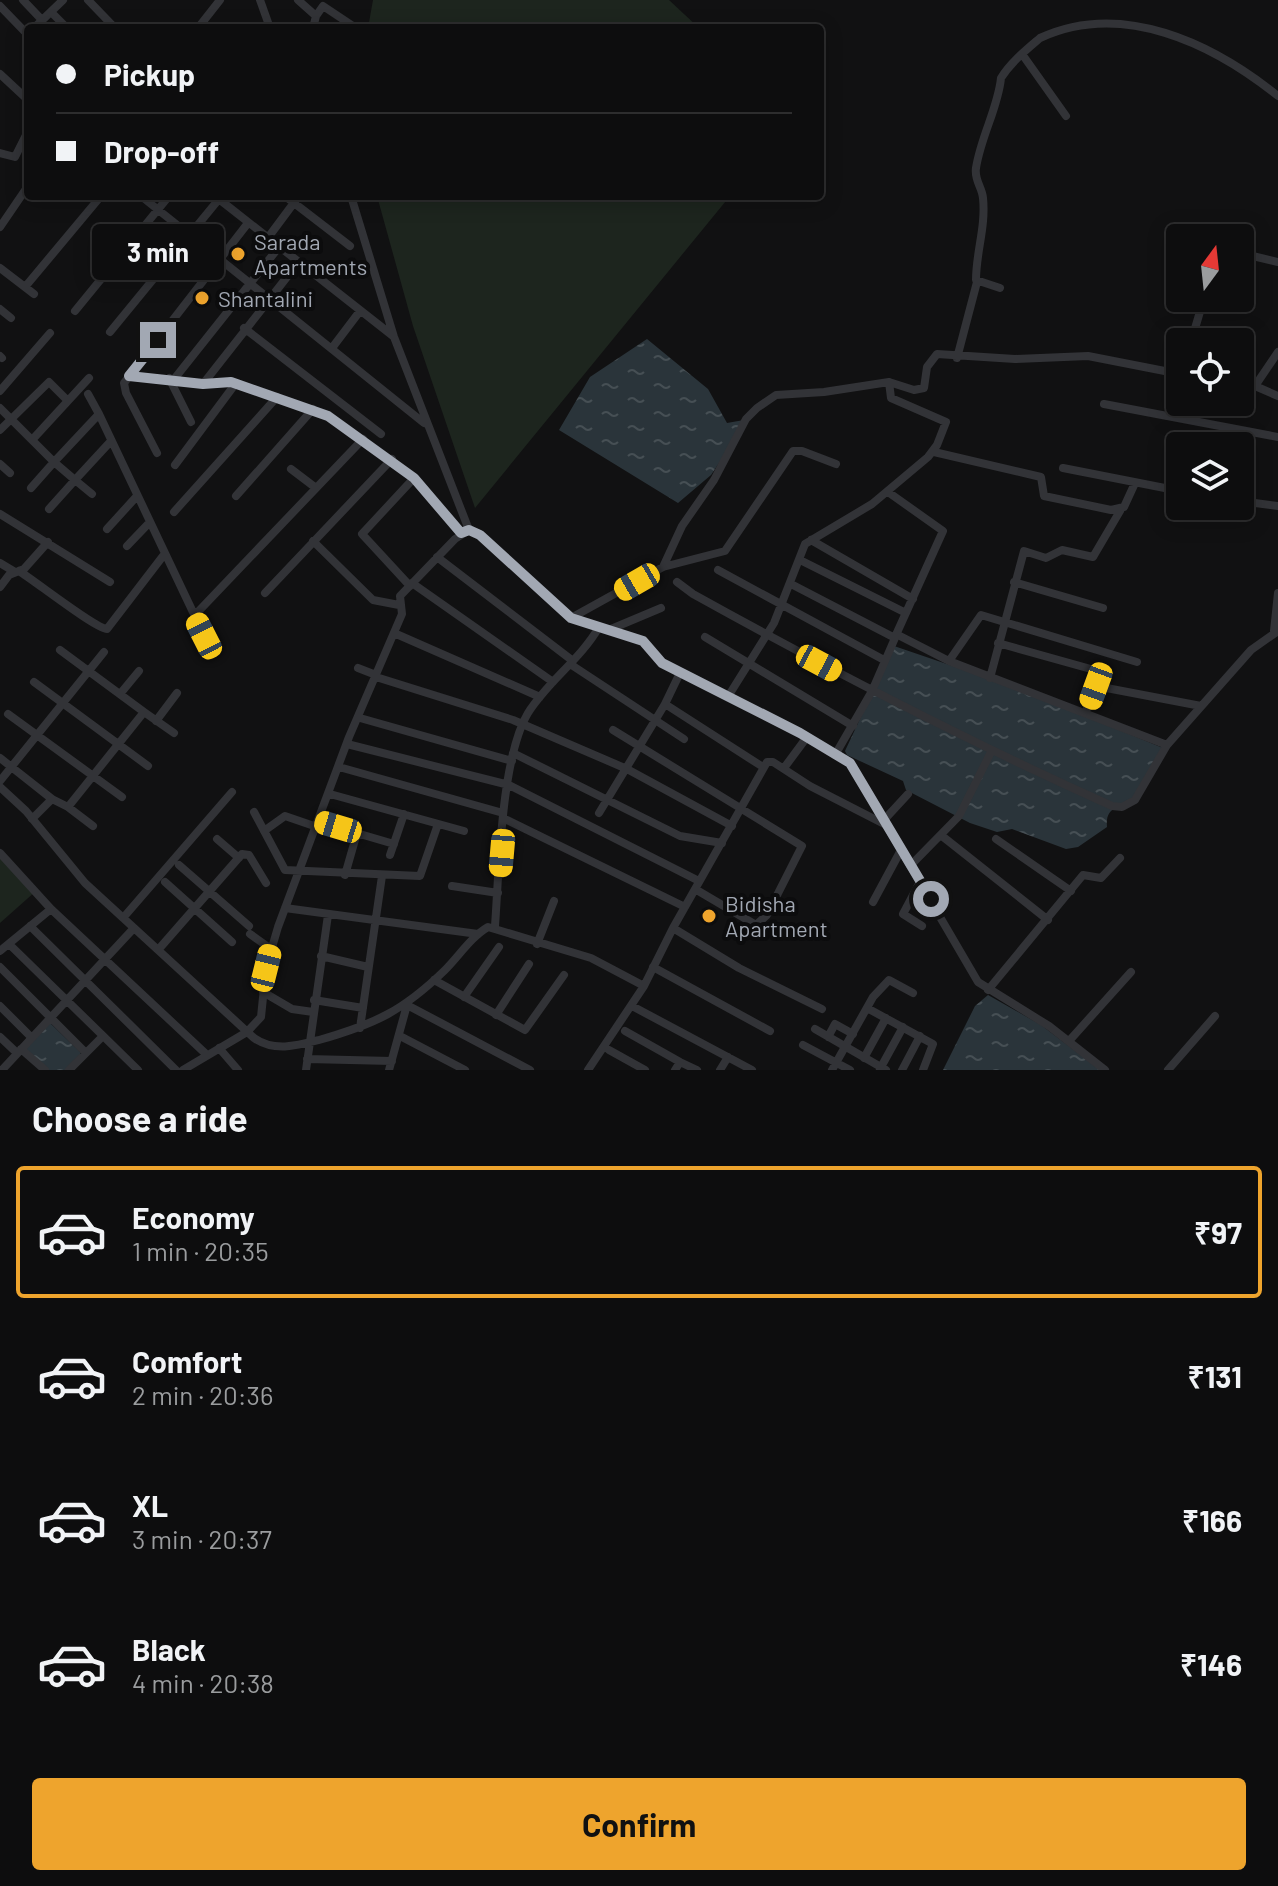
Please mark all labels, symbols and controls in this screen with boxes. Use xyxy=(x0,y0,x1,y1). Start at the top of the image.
text: Pickup xyxy=(104,56,195,92)
text: Drop-off xyxy=(104,133,219,169)
callout: 3 min xyxy=(92,224,224,280)
north arrow xyxy=(1166,224,1254,312)
map controls xyxy=(1166,224,1254,520)
place label: Sarada Apartments xyxy=(254,228,367,279)
text: 3 min xyxy=(127,236,189,267)
marker: Sarada Apartments xyxy=(229,245,247,263)
place label: Shantalini xyxy=(218,285,313,311)
marker: Shantalini xyxy=(193,289,211,307)
route end xyxy=(140,322,176,358)
button: locate xyxy=(1166,328,1254,416)
button: layers xyxy=(1166,432,1254,520)
car xyxy=(610,560,664,604)
car xyxy=(182,609,226,663)
car xyxy=(792,641,846,685)
car xyxy=(1077,659,1115,713)
car xyxy=(312,809,364,845)
car xyxy=(488,828,516,878)
route start xyxy=(913,881,949,917)
place label: Bidisha Apartment xyxy=(725,890,828,941)
marker: Bidisha Apartment xyxy=(700,907,718,925)
car xyxy=(249,942,283,994)
text: Choose a ride xyxy=(32,1096,248,1139)
icon: car xyxy=(36,1196,108,1268)
text: Economy xyxy=(132,1199,255,1235)
text: ₹97 xyxy=(1194,1214,1242,1250)
text: 1 min · 20:35 xyxy=(132,1235,269,1266)
icon: car xyxy=(36,1340,108,1412)
text: Comfort xyxy=(132,1343,242,1379)
text: ₹131 xyxy=(1187,1358,1242,1394)
text: 2 min · 20:36 xyxy=(132,1379,273,1410)
icon: car xyxy=(36,1484,108,1556)
text: XL xyxy=(132,1487,168,1523)
text: ₹166 xyxy=(1182,1502,1242,1538)
text: 3 min · 20:37 xyxy=(132,1523,272,1554)
icon: car xyxy=(36,1628,108,1700)
text: Black xyxy=(132,1631,206,1667)
text: ₹146 xyxy=(1180,1646,1242,1682)
text: 4 min · 20:38 xyxy=(132,1667,274,1698)
button: Confirm xyxy=(32,1778,1246,1870)

